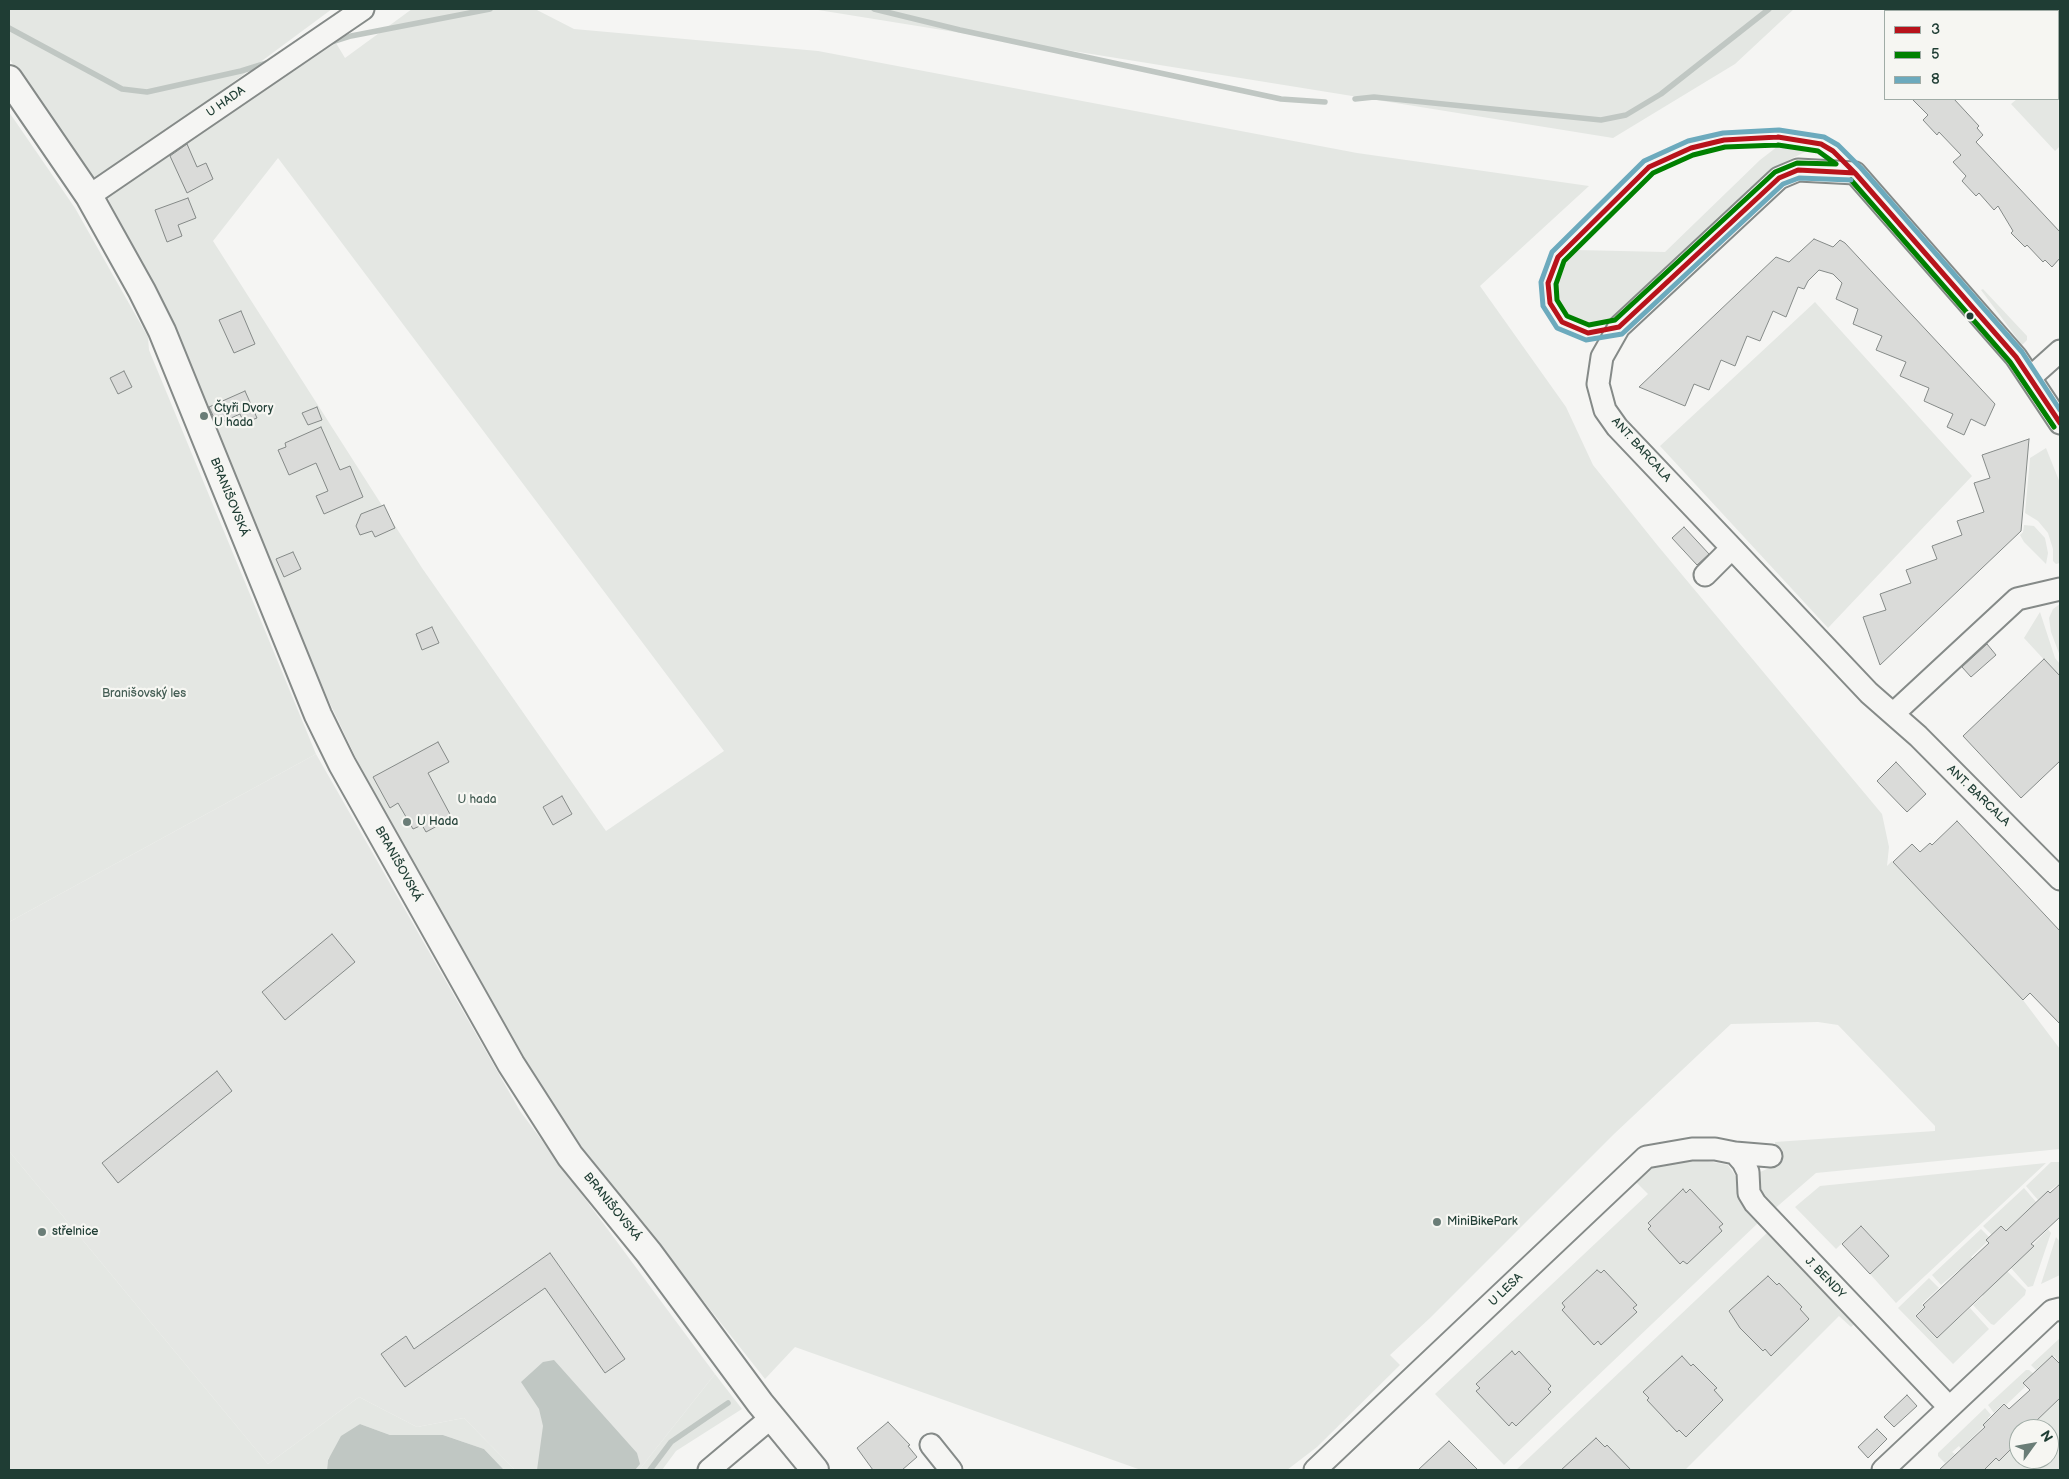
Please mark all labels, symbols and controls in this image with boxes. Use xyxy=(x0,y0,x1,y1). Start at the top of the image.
legend xyxy=(1884,10,2059,100)
text: 3 xyxy=(1931,20,1940,39)
text: 5 xyxy=(1931,45,1940,64)
text: 8 xyxy=(1931,70,1940,89)
street label: U HADA xyxy=(204,84,248,120)
unlabelled marker xyxy=(1965,311,1975,321)
place label: Čtyři Dvory U hada xyxy=(214,402,273,430)
marker: Čtyři Dvory U hada xyxy=(198,410,210,422)
street label: ANT. BARCALA xyxy=(1608,415,1674,485)
street label: BRANIŠOVSKÁ xyxy=(207,456,251,538)
park label: Branišovský les xyxy=(102,687,186,701)
street label: ANT. BARCALA xyxy=(1944,762,2012,830)
park label: U hada xyxy=(457,793,497,807)
place label: U Hada xyxy=(417,815,458,829)
marker: U Hada xyxy=(401,816,413,828)
street label: BRANIŠOVSKÁ xyxy=(371,824,425,904)
street label: BRANIŠOVSKÁ xyxy=(580,1170,644,1244)
place label: MiniBikePark xyxy=(1447,1215,1518,1229)
marker: MiniBikePark xyxy=(1431,1216,1443,1228)
place label: střelnice xyxy=(52,1225,98,1239)
marker: střelnice xyxy=(36,1226,48,1238)
street label: J. BENDY xyxy=(1802,1254,1848,1302)
street label: U LESA xyxy=(1486,1270,1526,1310)
north arrow xyxy=(2009,1419,2059,1469)
text: N xyxy=(2036,1427,2056,1445)

